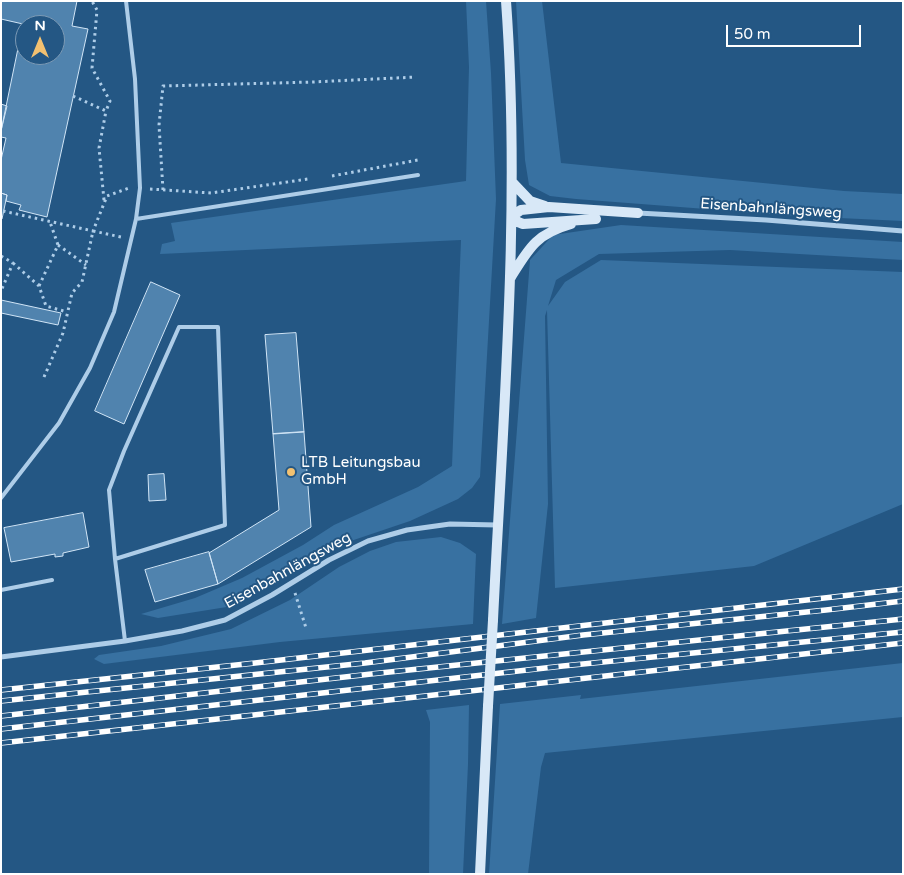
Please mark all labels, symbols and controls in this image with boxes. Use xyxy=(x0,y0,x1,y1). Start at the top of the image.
north arrow xyxy=(15,15,65,65)
scale bar xyxy=(729,15,864,47)
text: N xyxy=(34,17,46,34)
text: 50 m xyxy=(734,25,771,43)
street label: Eisenbahnlängsweg xyxy=(700,195,842,223)
place label: LTB Leitungsbau GmbH xyxy=(301,454,421,489)
marker: LTB Leitungsbau GmbH xyxy=(285,466,297,478)
street label: Eisenbahnlängsweg xyxy=(222,529,354,613)

